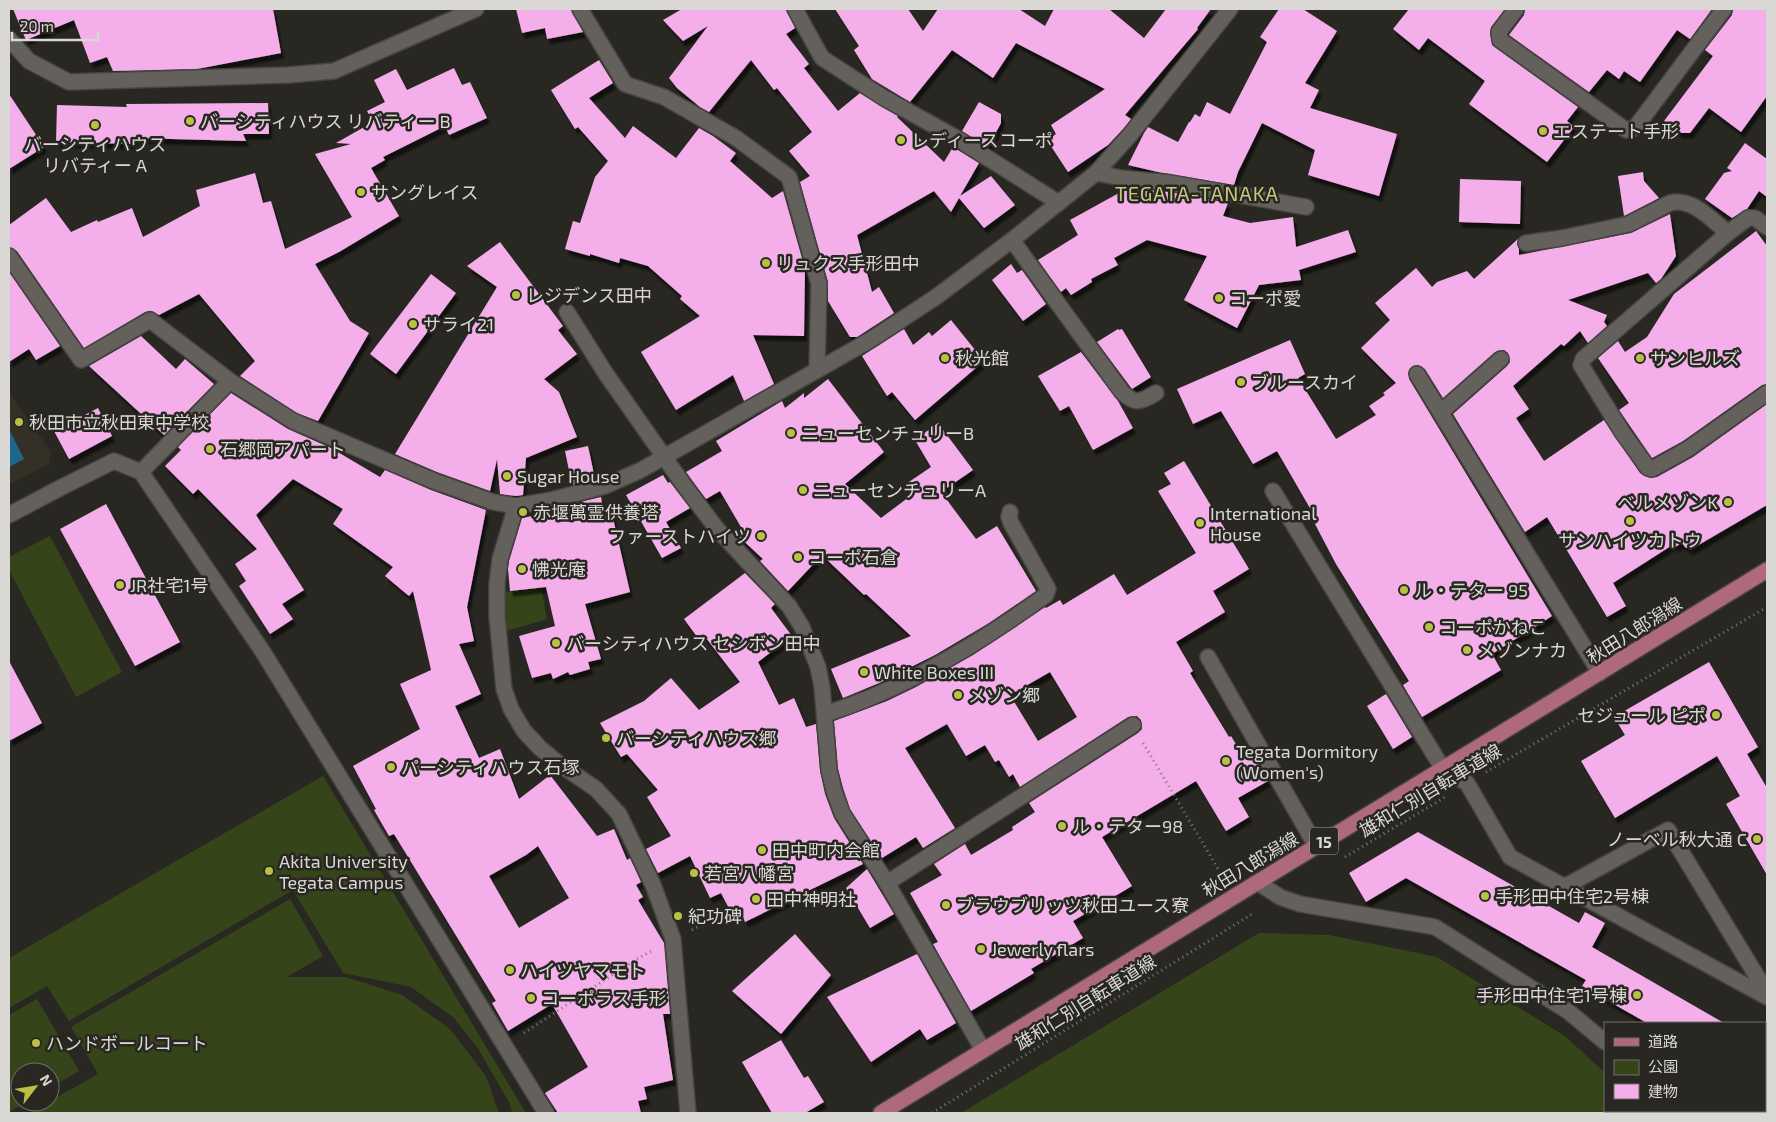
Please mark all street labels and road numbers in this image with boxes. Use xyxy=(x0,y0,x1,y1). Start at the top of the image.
street label: 秋田八郎潟線 xyxy=(1582,592,1686,668)
street label: 雄和仁別自転車道線 xyxy=(1355,739,1505,841)
street label: 秋田八郎潟線 xyxy=(1198,827,1302,901)
road number: 15 xyxy=(1310,828,1338,854)
street label: 雄和仁別自転車道線 xyxy=(1010,950,1160,1054)

